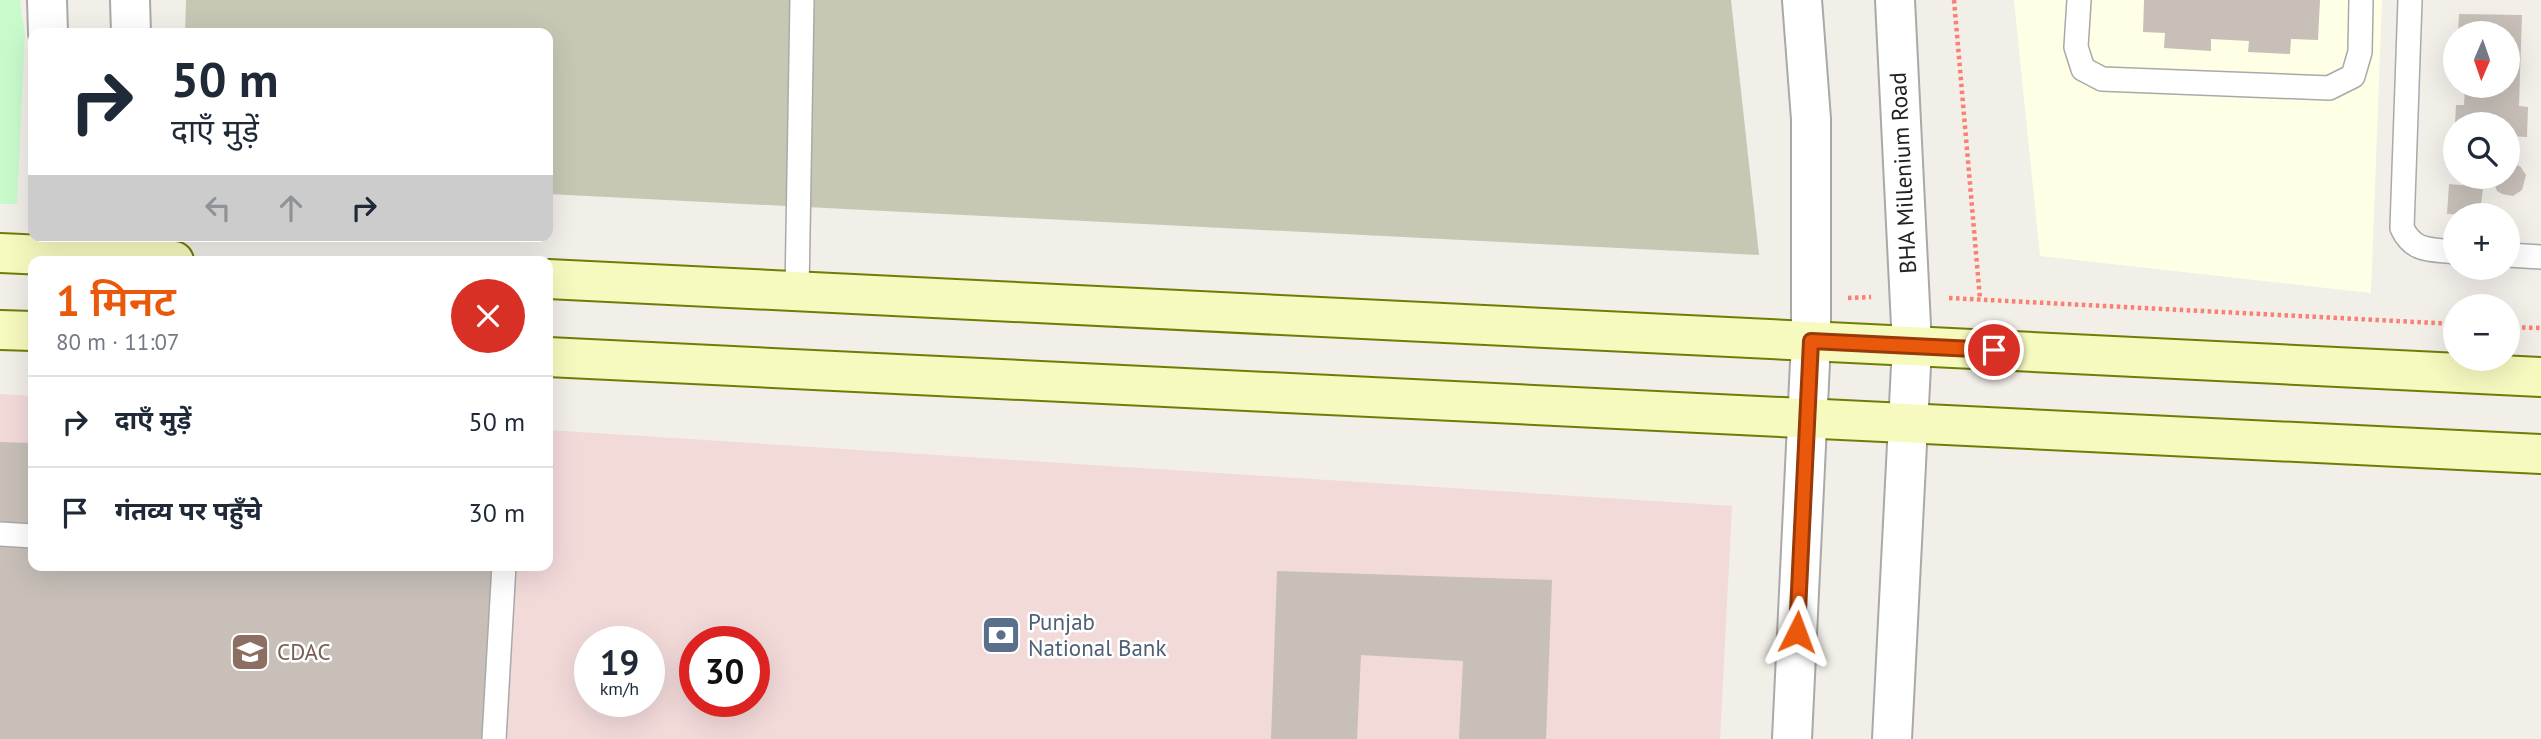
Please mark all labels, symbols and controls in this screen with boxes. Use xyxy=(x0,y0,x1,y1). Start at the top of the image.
north arrow xyxy=(2443,21,2520,98)
map controls xyxy=(2443,21,2520,371)
text: 50 m xyxy=(171,47,278,111)
icon: right xyxy=(56,56,147,147)
street label: BHA Millenium Road xyxy=(1883,72,1922,274)
text: दाएँ मुड़ें xyxy=(171,109,259,151)
button: search xyxy=(2443,112,2520,189)
icon: left xyxy=(199,189,237,227)
icon: ahead xyxy=(272,189,310,227)
icon: right xyxy=(345,189,383,227)
button: + xyxy=(2443,203,2520,280)
text: 1 मिनट xyxy=(56,273,176,328)
button: close xyxy=(451,279,525,353)
button: − xyxy=(2443,294,2520,371)
pin xyxy=(1964,320,2024,380)
text: 80 m · 11:07 xyxy=(56,327,180,356)
icon: arrive xyxy=(1975,331,2013,369)
icon: right xyxy=(56,403,94,441)
text: दाएँ मुड़ें xyxy=(115,403,191,436)
text: 50 m xyxy=(469,405,525,438)
icon: arrive xyxy=(56,494,94,532)
text: गंतव्य पर पहुँचे xyxy=(115,494,262,527)
text: 30 m xyxy=(469,496,525,529)
position arrow xyxy=(1760,595,1834,669)
place label: Punjab National Bank xyxy=(1028,607,1166,662)
bank icon: Punjab National Bank xyxy=(980,614,1022,656)
speed limit sign: 30 xyxy=(679,626,770,717)
school or university icon: CDAC xyxy=(229,631,271,673)
place label: CDAC xyxy=(277,637,331,666)
text: 19 xyxy=(600,639,639,685)
text: km/h xyxy=(600,677,639,700)

